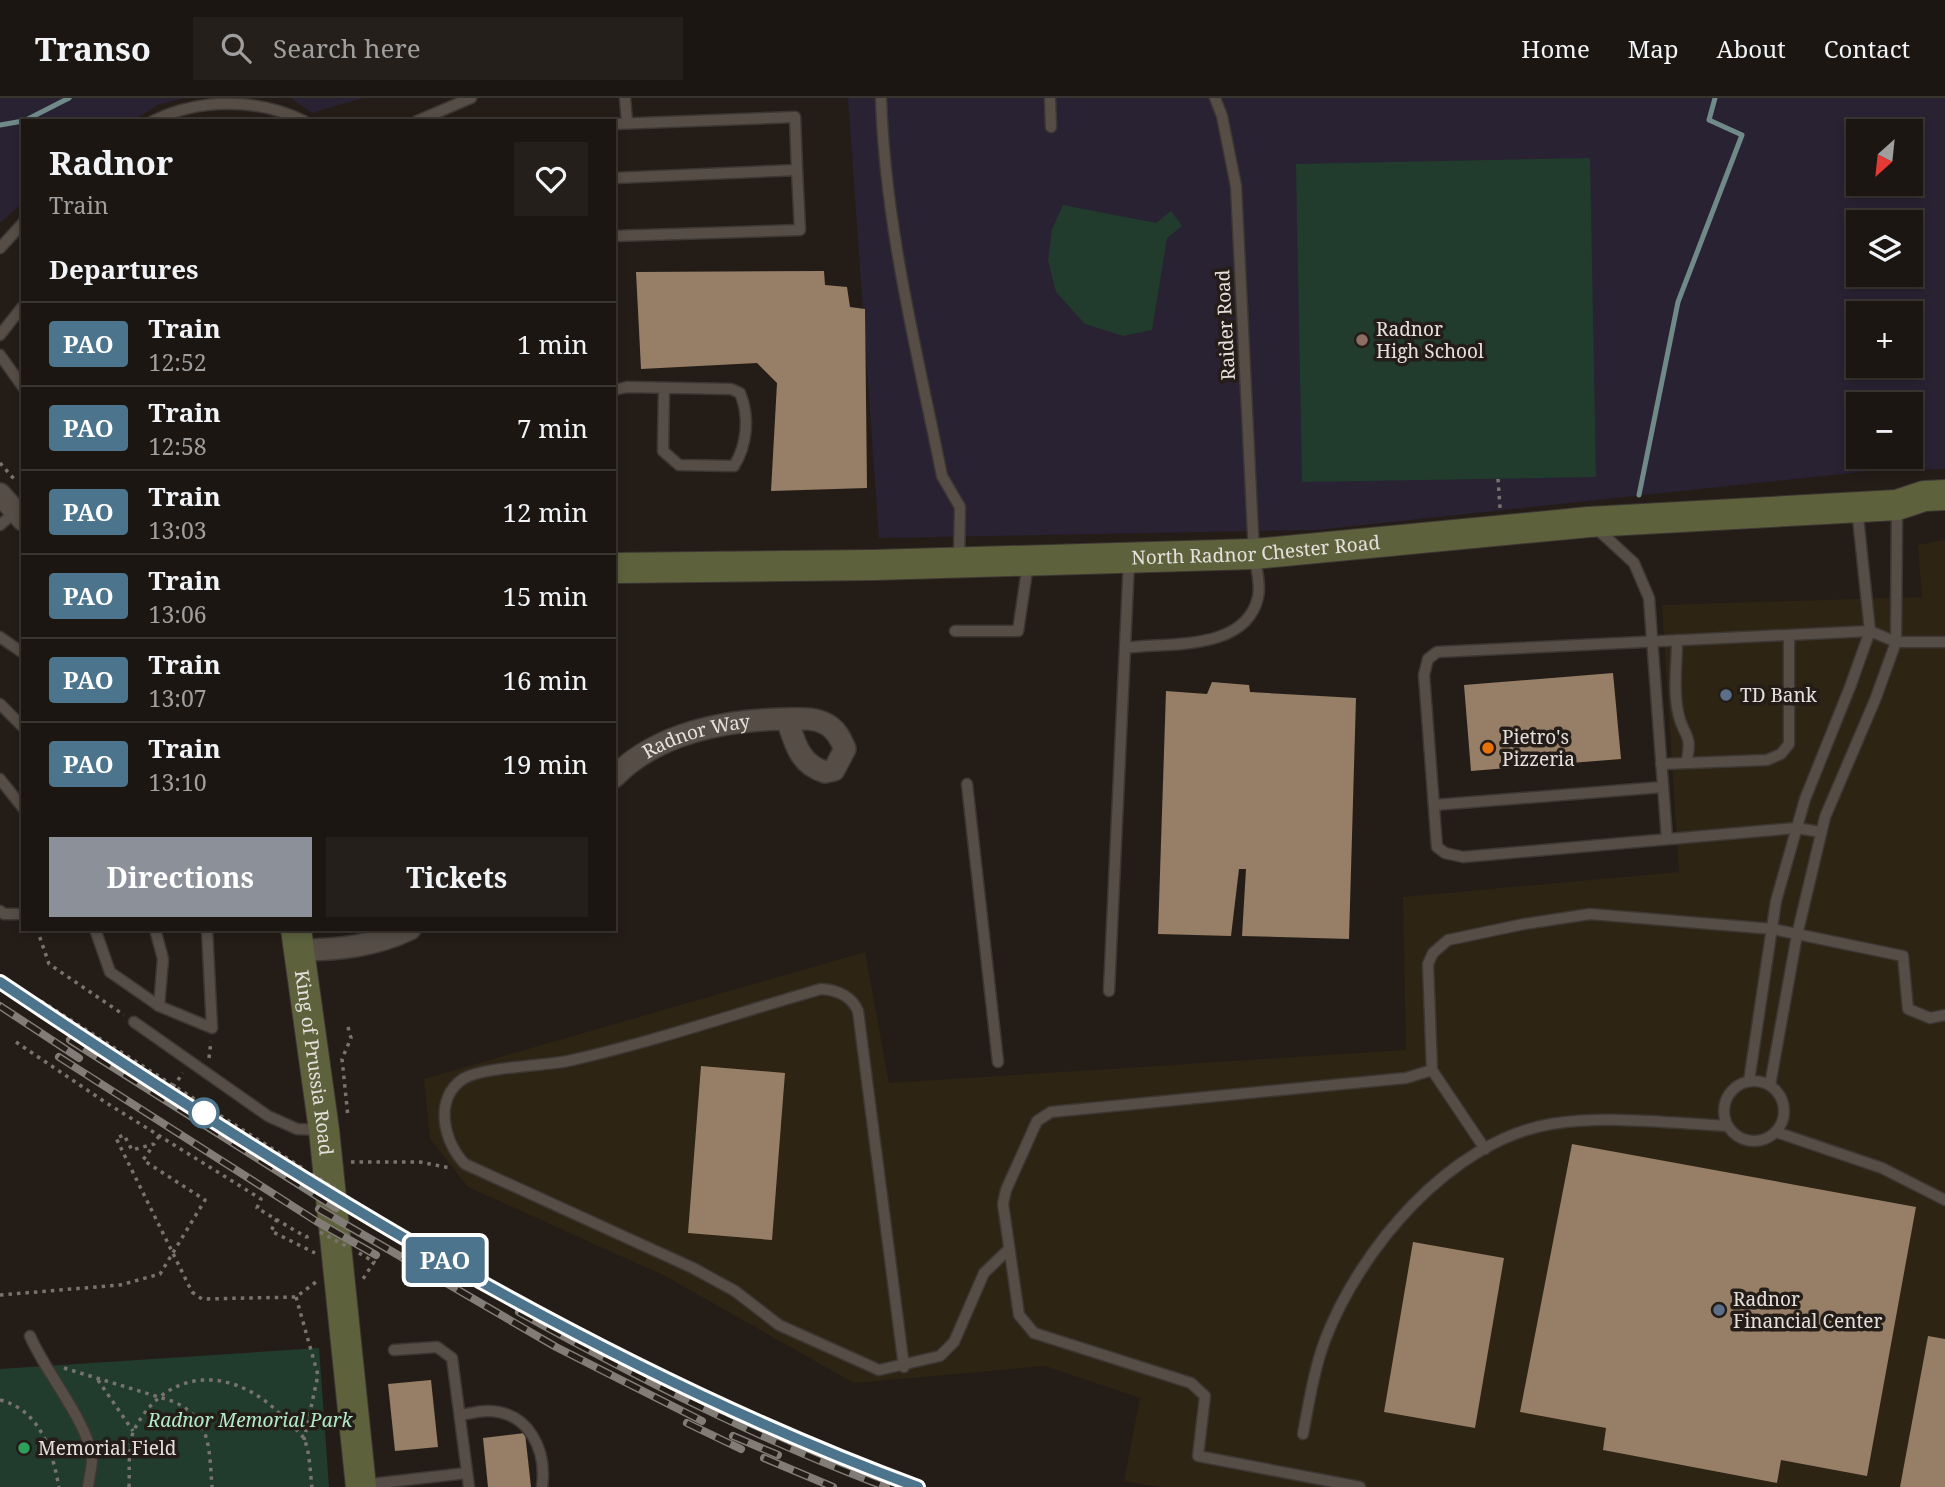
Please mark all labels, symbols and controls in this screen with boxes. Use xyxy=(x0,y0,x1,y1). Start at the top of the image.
search box xyxy=(193,17,683,80)
text: Transo xyxy=(35,26,151,71)
icon: search xyxy=(217,29,255,67)
text: Search here xyxy=(273,30,421,66)
text: Home xyxy=(1521,32,1590,65)
text: Map xyxy=(1628,32,1679,65)
text: About xyxy=(1717,32,1786,65)
text: Contact xyxy=(1824,32,1910,65)
north arrow xyxy=(1846,119,1923,196)
map controls xyxy=(1846,119,1923,469)
text: Radnor xyxy=(49,140,173,185)
button: heart xyxy=(514,142,588,216)
text: Train xyxy=(49,189,109,221)
button: layers xyxy=(1846,210,1923,287)
text: Departures xyxy=(49,251,199,287)
street label: Raider Road xyxy=(1209,269,1241,381)
button: + xyxy=(1846,301,1923,378)
text: Train xyxy=(149,310,221,346)
place label: Radnor High School xyxy=(1376,316,1484,364)
text: 1 min xyxy=(517,326,588,362)
text: PAO xyxy=(63,327,114,360)
marker: Radnor High School xyxy=(1354,332,1370,348)
text: 12:52 xyxy=(149,346,207,378)
button: − xyxy=(1846,392,1923,469)
text: Train xyxy=(149,394,221,430)
text: 7 min xyxy=(517,410,588,446)
text: PAO xyxy=(63,411,114,444)
text: 12:58 xyxy=(149,430,207,462)
text: Train xyxy=(149,478,221,514)
text: 12 min xyxy=(503,494,588,530)
text: PAO xyxy=(63,495,114,528)
text: 13:03 xyxy=(149,514,207,546)
street label: North Radnor Chester Road xyxy=(1131,529,1381,571)
text: Train xyxy=(149,562,221,598)
text: 15 min xyxy=(503,578,588,614)
text: PAO xyxy=(63,579,114,612)
text: 13:06 xyxy=(149,598,207,630)
text: Train xyxy=(149,646,221,682)
text: 16 min xyxy=(503,662,588,698)
text: PAO xyxy=(63,663,114,696)
text: 13:07 xyxy=(149,682,207,714)
place label: TD Bank xyxy=(1740,682,1818,708)
marker: TD Bank xyxy=(1718,687,1734,703)
street label: Radnor Way xyxy=(637,708,752,765)
place label: Pietro's Pizzeria xyxy=(1502,724,1575,772)
text: Train xyxy=(149,730,221,766)
marker: Pietro's Pizzeria xyxy=(1480,740,1496,756)
text: 19 min xyxy=(503,746,588,782)
text: PAO xyxy=(63,747,114,780)
text: 13:10 xyxy=(149,766,207,798)
button: Directions xyxy=(49,837,312,917)
button: Tickets xyxy=(326,837,588,917)
street label: King of Prussia Road xyxy=(289,968,340,1157)
unlabelled marker xyxy=(189,1098,219,1128)
line badge: PAO xyxy=(405,1237,485,1283)
text: PAO xyxy=(420,1243,470,1276)
place label: Radnor Financial Center xyxy=(1733,1286,1882,1334)
marker: Radnor Financial Center xyxy=(1711,1302,1727,1318)
park label: Radnor Memorial Park xyxy=(147,1407,354,1433)
place label: Memorial Field xyxy=(38,1435,177,1461)
marker: Memorial Field xyxy=(16,1440,32,1456)

